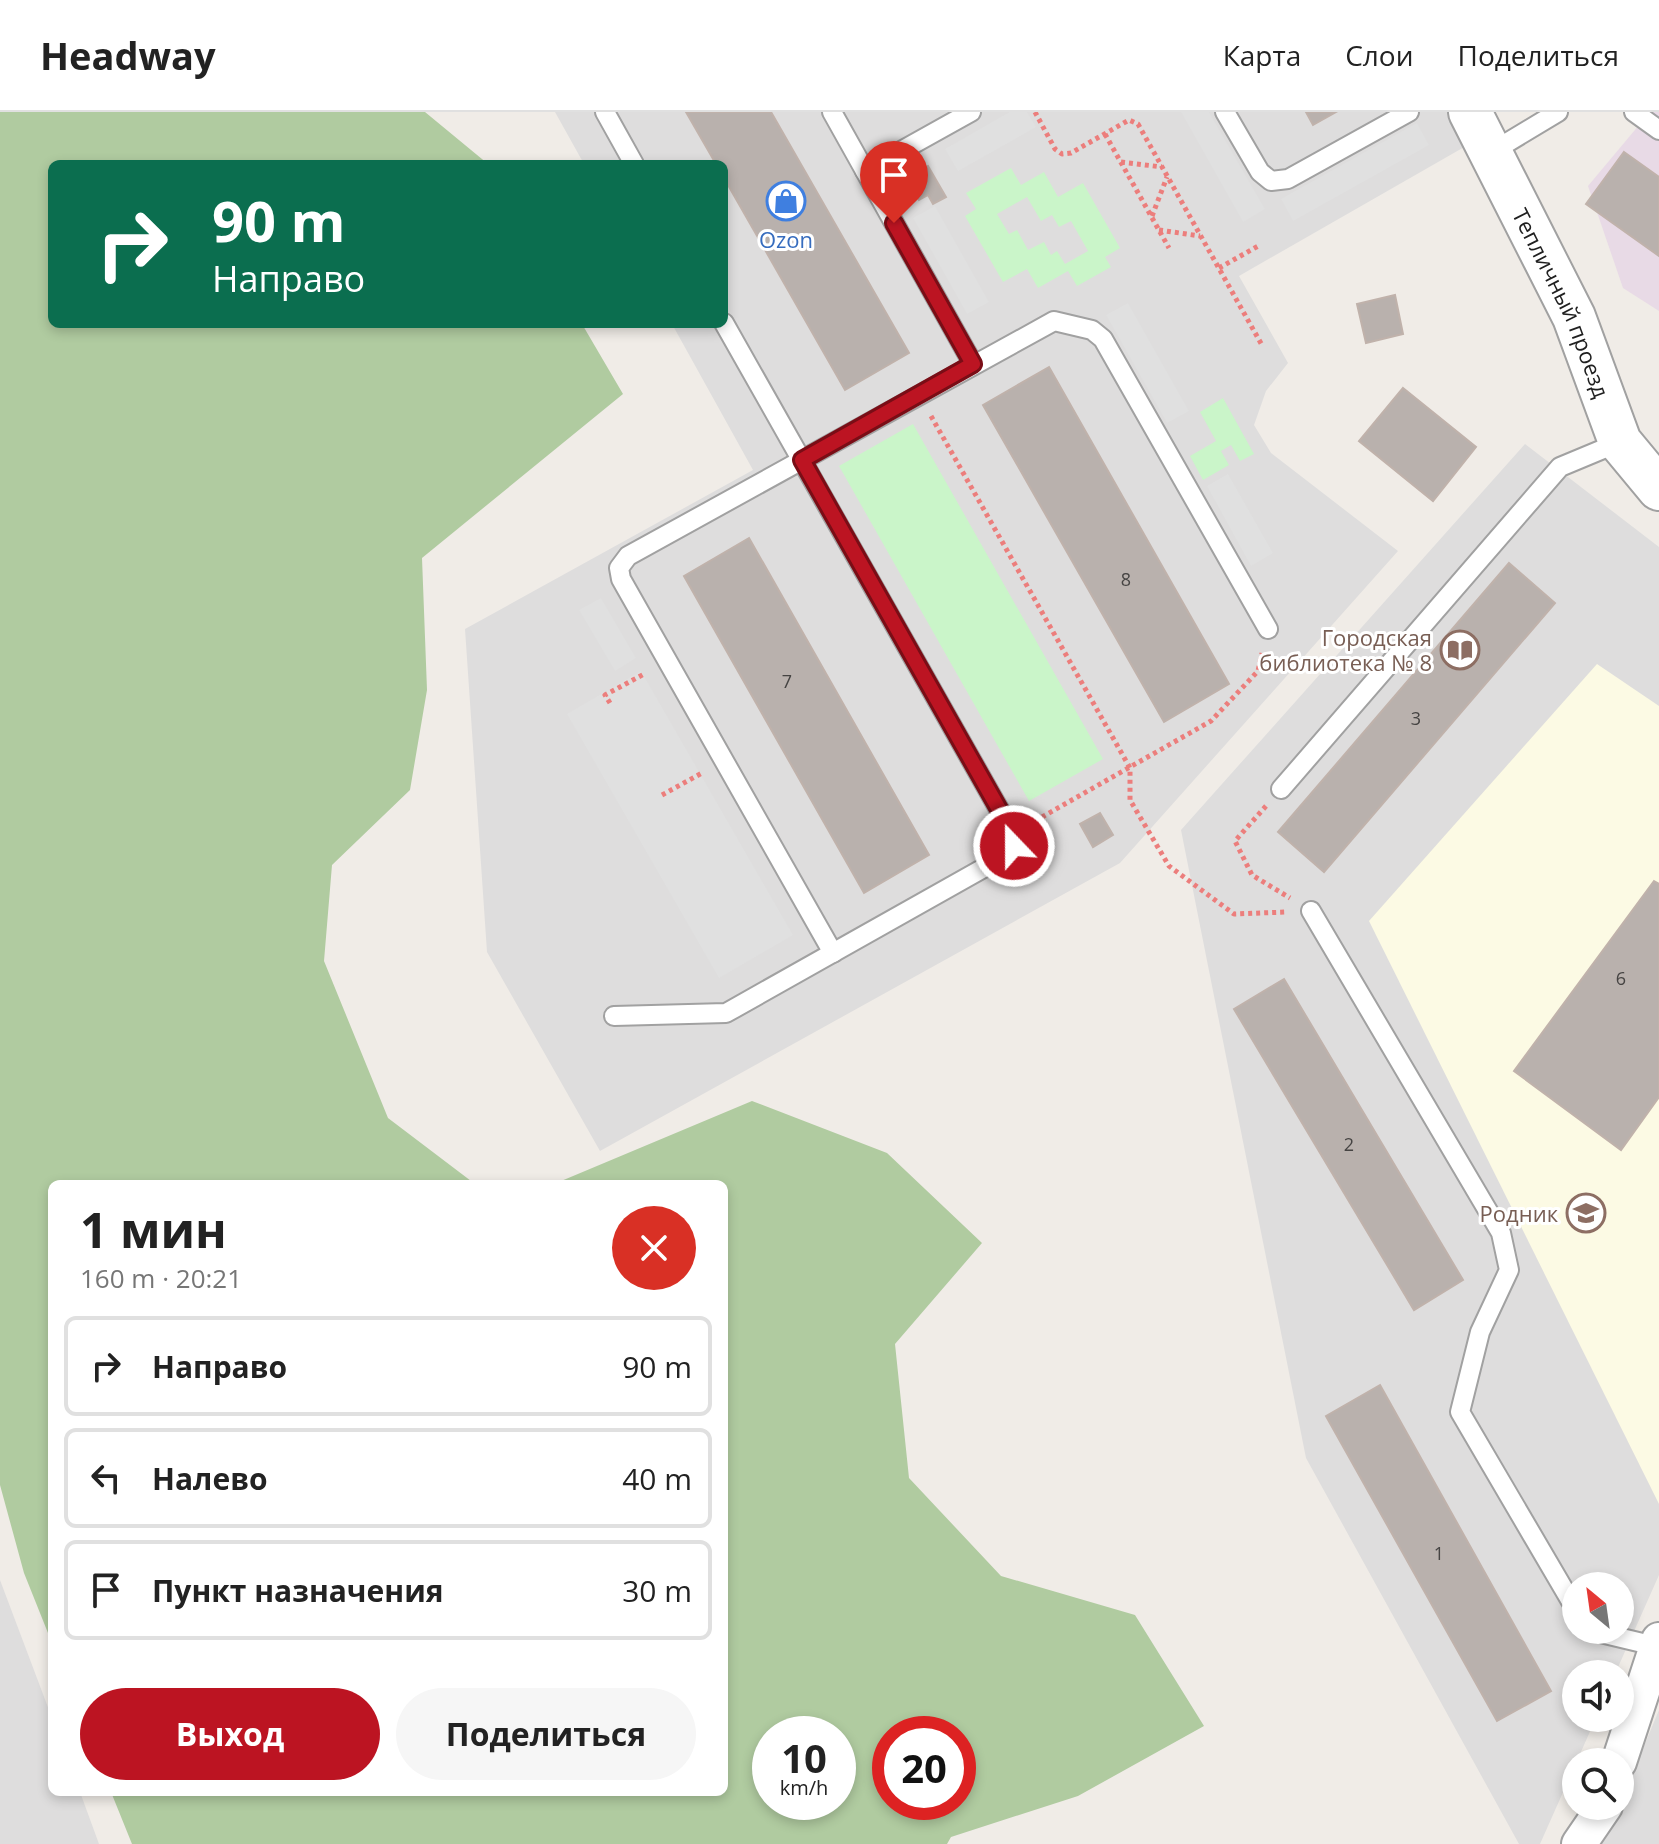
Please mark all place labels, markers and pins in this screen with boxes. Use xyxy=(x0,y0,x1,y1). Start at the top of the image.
pin xyxy=(860,141,928,223)
shop icon: Ozon xyxy=(765,180,807,222)
place label: Ozon xyxy=(759,224,813,254)
place label: Городская библиотека № 8 xyxy=(1259,622,1432,677)
library icon: Городская библиотека № 8 xyxy=(1439,629,1481,671)
school or university icon: Родник xyxy=(1565,1192,1607,1234)
place label: Родник xyxy=(1480,1198,1559,1228)

